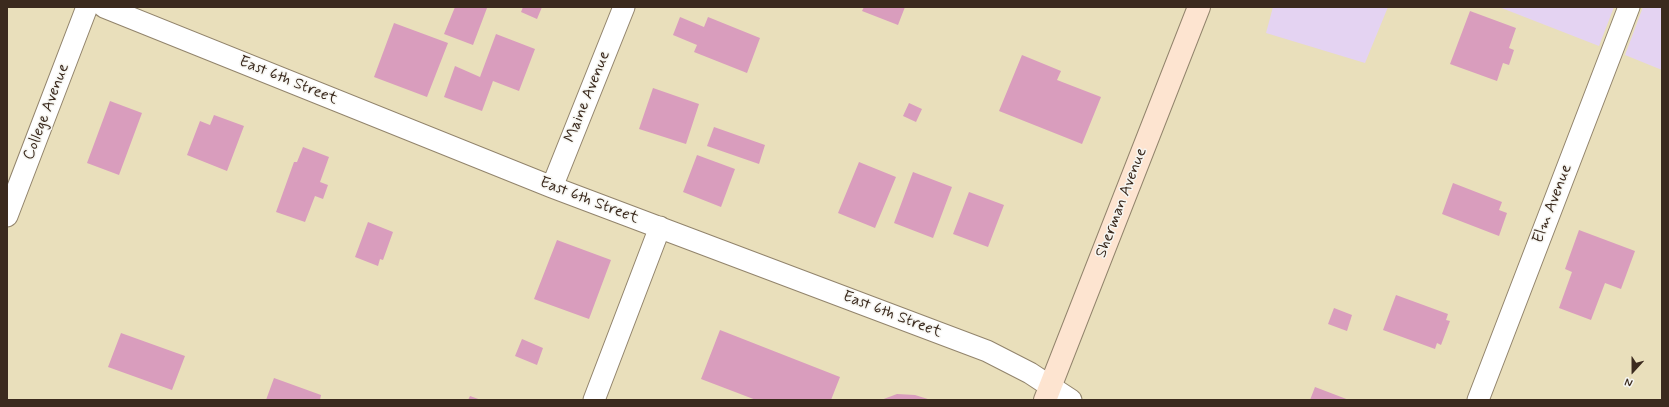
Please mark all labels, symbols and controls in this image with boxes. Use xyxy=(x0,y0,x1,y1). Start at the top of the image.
street label: Maine Avenue xyxy=(561,48,615,146)
street label: East 6th Street xyxy=(236,53,340,109)
street label: College Avenue xyxy=(20,61,74,163)
street label: Sherman Avenue xyxy=(1092,145,1152,261)
street label: Elm Avenue xyxy=(1529,162,1577,246)
street label: East 6th Street xyxy=(537,173,641,229)
street label: East 6th Street xyxy=(840,287,944,343)
north arrow xyxy=(1613,351,1653,391)
text: N xyxy=(1623,374,1635,390)

